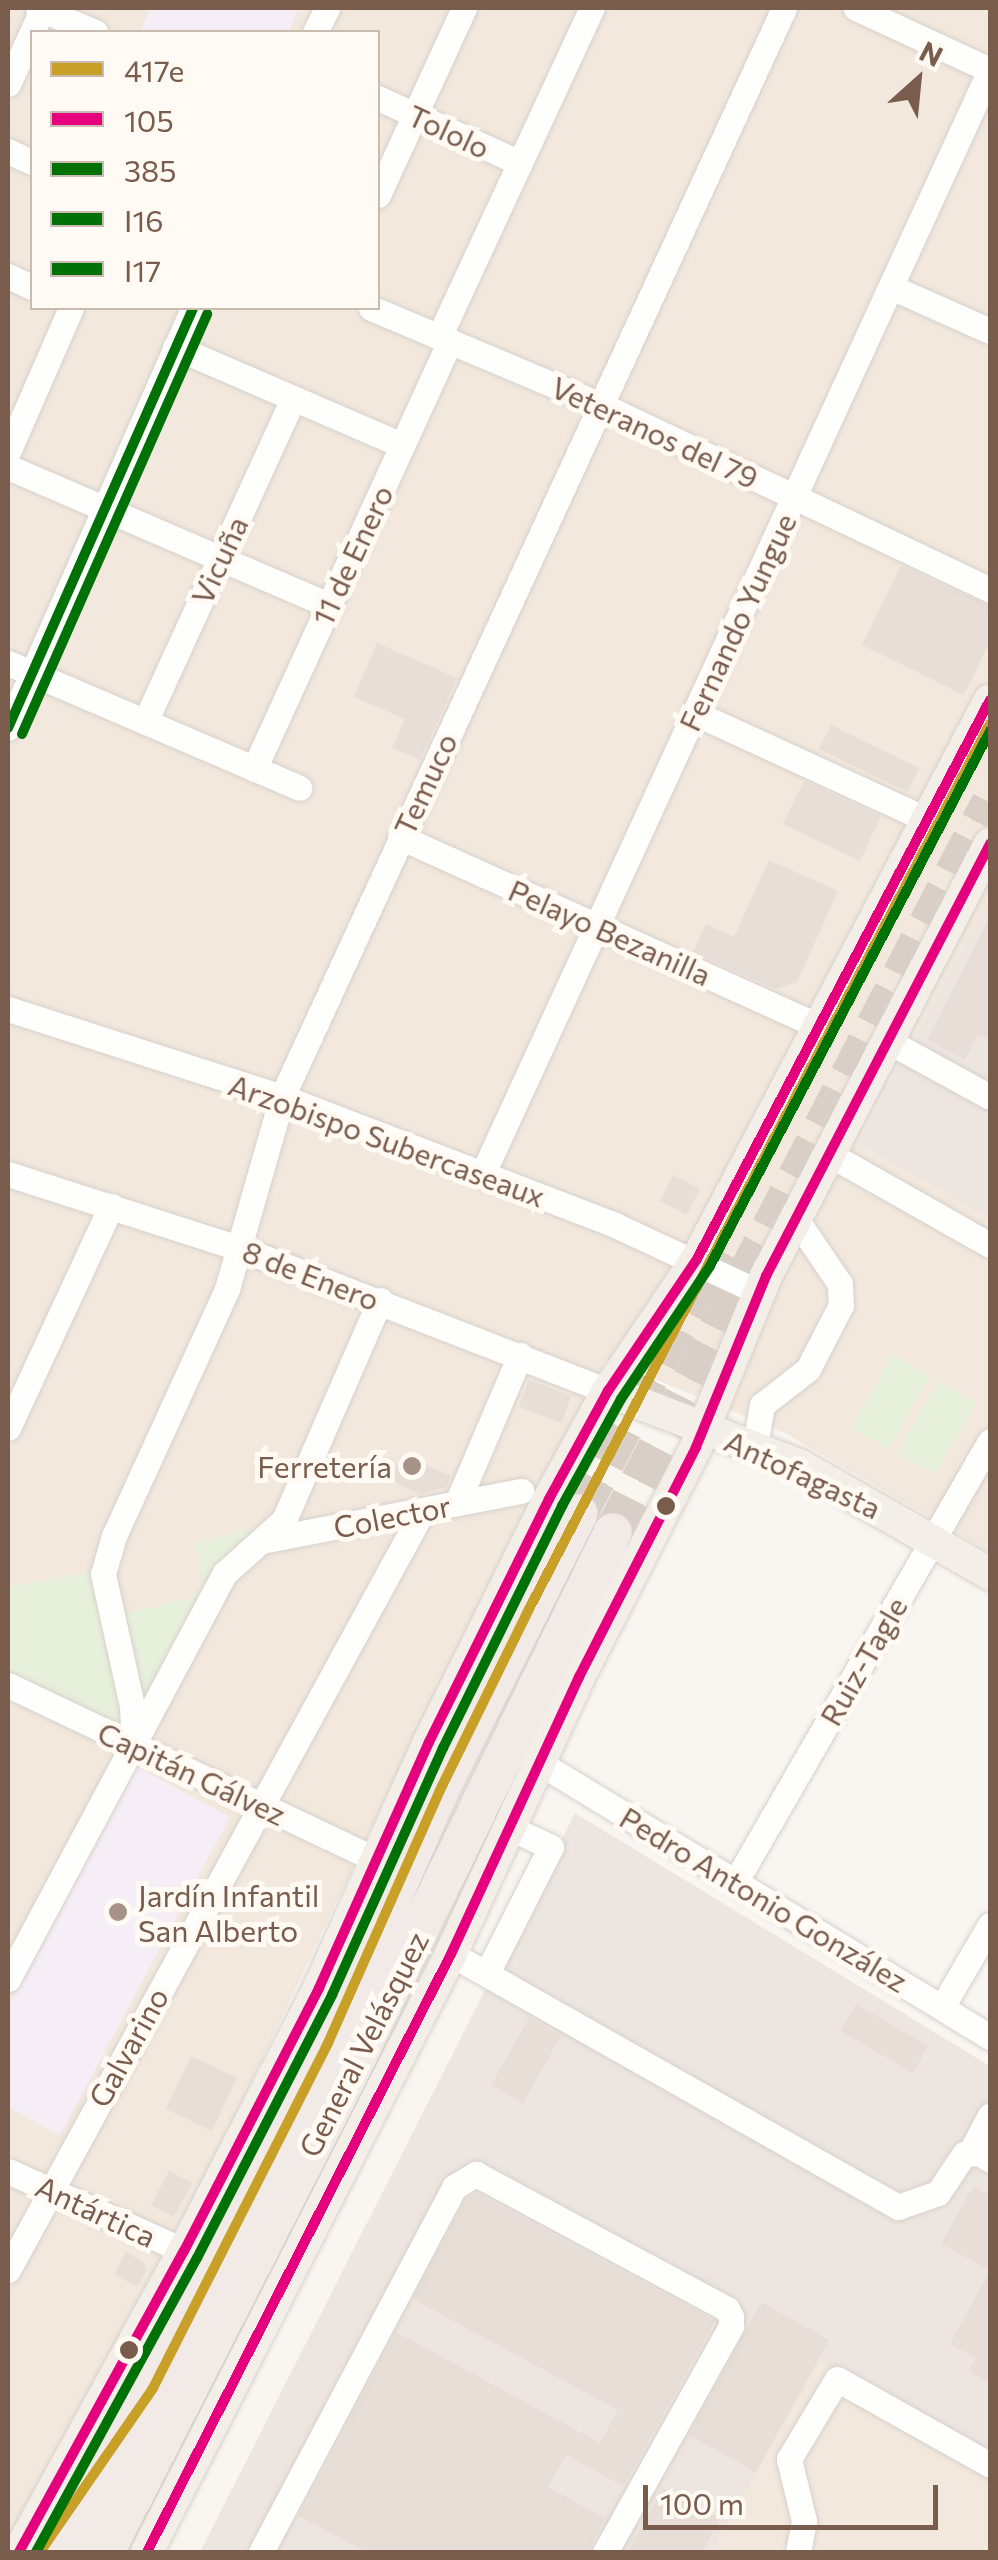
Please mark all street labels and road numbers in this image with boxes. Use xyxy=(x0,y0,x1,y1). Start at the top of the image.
street label: Tololo xyxy=(402,97,496,165)
street label: Veteranos del 79 xyxy=(546,368,764,496)
street label: 11 de Enero xyxy=(304,479,400,631)
street label: Fernando Yungue xyxy=(671,507,803,737)
street label: Vicuña xyxy=(183,510,255,610)
street label: Temuco xyxy=(386,727,464,841)
street label: Pelayo Bezanilla xyxy=(503,871,717,993)
street label: Arzobispo Subercaseaux xyxy=(224,1066,550,1214)
street label: 8 de Enero xyxy=(238,1233,384,1317)
street label: Antofagasta xyxy=(719,1422,887,1526)
street label: Colector xyxy=(330,1487,454,1545)
street label: Ruiz-Tagle xyxy=(812,1590,914,1732)
street label: Capitán Gálvez xyxy=(92,1714,292,1832)
street label: Pedro Antonio González xyxy=(614,1799,914,1999)
street label: General Velásquez xyxy=(291,1925,435,2163)
street label: Galvarino xyxy=(81,1981,175,2113)
street label: Antártica xyxy=(30,2168,162,2254)

